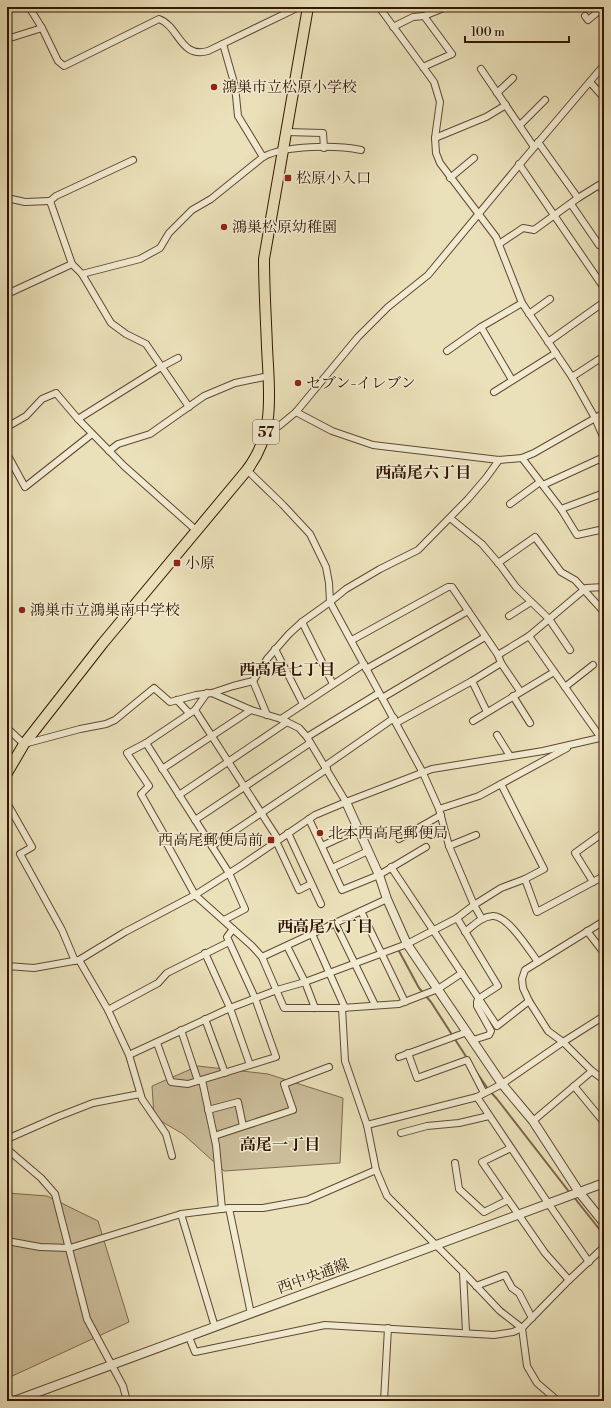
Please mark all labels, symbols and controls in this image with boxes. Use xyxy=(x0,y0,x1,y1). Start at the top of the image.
scale bar xyxy=(465,18,569,44)
text: 100 m xyxy=(471,25,505,40)
place label: 鴻巣市立松原小学校 xyxy=(222,78,357,97)
marker: 鴻巣市立松原小学校 xyxy=(209,82,219,92)
place label: 松原小入口 xyxy=(296,169,371,188)
marker: 松原小入口 xyxy=(283,173,293,183)
place label: 鴻巣松原幼稚園 xyxy=(232,218,337,237)
marker: 鴻巣松原幼稚園 xyxy=(219,222,229,232)
place label: セブン-イレブン xyxy=(306,374,416,393)
marker: セブン-イレブン xyxy=(293,378,303,388)
road number: 57 xyxy=(253,420,279,444)
district label: 西高尾六丁目 xyxy=(375,463,471,483)
place label: 小原 xyxy=(185,554,215,573)
marker: 小原 xyxy=(172,558,182,568)
place label: 鴻巣市立鴻巣南中学校 xyxy=(30,601,180,620)
marker: 鴻巣市立鴻巣南中学校 xyxy=(17,605,27,615)
district label: 西高尾七丁目 xyxy=(239,660,335,680)
place label: 北本西高尾郵便局 xyxy=(328,824,448,843)
marker: 北本西高尾郵便局 xyxy=(315,828,325,838)
place label: 西高尾郵便局前 xyxy=(158,831,263,850)
marker: 西高尾郵便局前 xyxy=(266,835,276,845)
district label: 西高尾八丁目 xyxy=(277,917,373,937)
district label: 高尾一丁目 xyxy=(240,1135,320,1155)
street label: 西中央通線 xyxy=(275,1255,352,1298)

